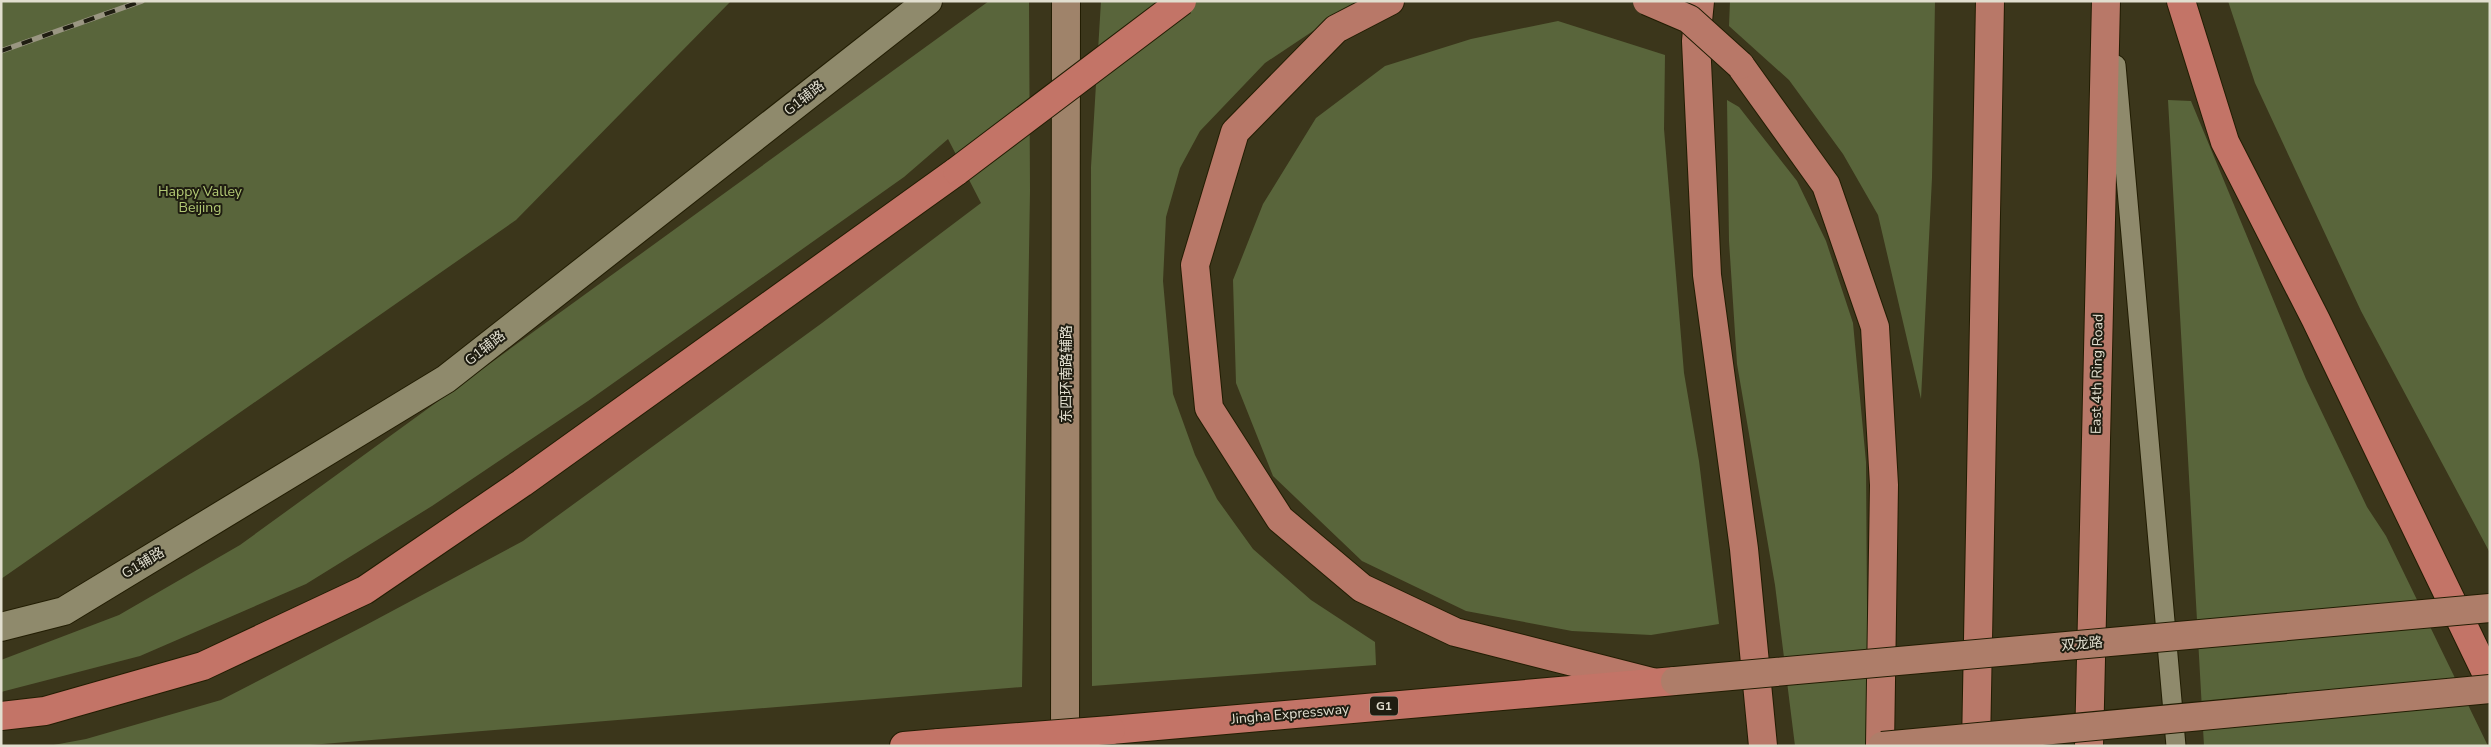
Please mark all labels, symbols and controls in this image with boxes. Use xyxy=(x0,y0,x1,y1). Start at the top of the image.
street label: G1辅路 xyxy=(780,76,828,120)
park label: Happy Valley Beijing xyxy=(158,182,243,217)
street label: East 4th Ring Road xyxy=(2086,314,2108,434)
street label: 东四环南路辅路 xyxy=(1057,325,1076,423)
street label: G1辅路 xyxy=(461,326,509,370)
street label: G1辅路 xyxy=(118,543,168,583)
street label: 双龙路 xyxy=(2060,633,2104,655)
road number: G1 xyxy=(1370,696,1398,716)
street label: Jingha Expressway xyxy=(1229,699,1351,729)

